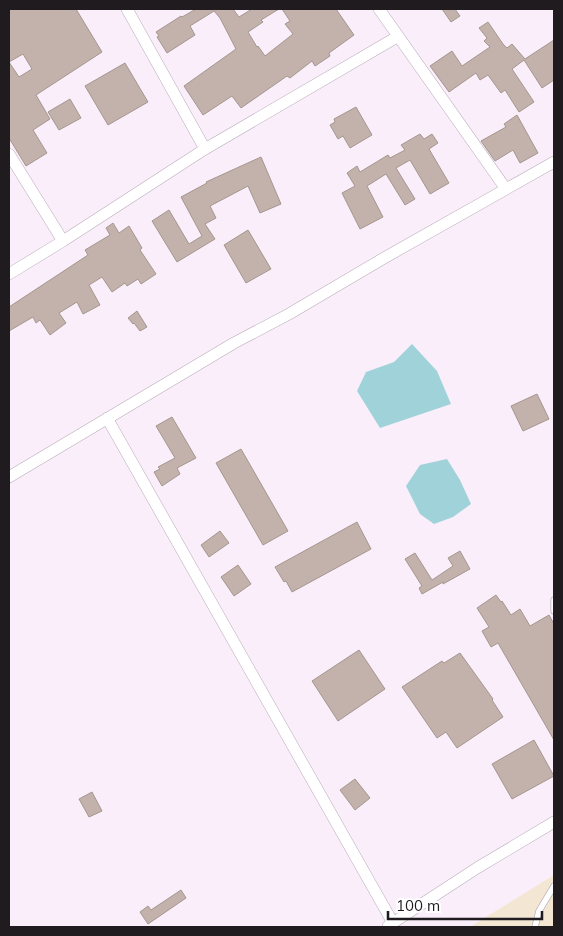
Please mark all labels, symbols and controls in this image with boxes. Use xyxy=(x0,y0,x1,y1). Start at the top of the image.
scale bar xyxy=(388,888,542,920)
text: 100 m xyxy=(396,896,440,915)

